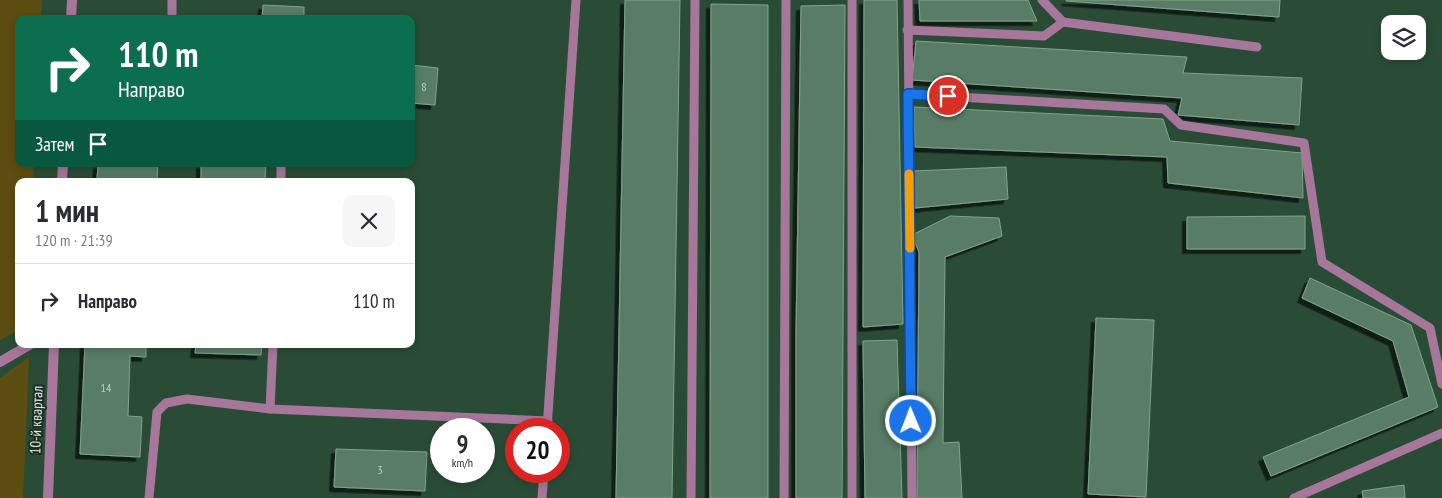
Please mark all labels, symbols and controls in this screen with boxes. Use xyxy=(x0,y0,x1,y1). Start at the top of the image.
map controls xyxy=(1381,15,1426,60)
button: layers xyxy=(1381,15,1426,60)
text: 110 m xyxy=(118,31,199,77)
icon: right xyxy=(35,35,100,100)
text: Направо xyxy=(118,75,185,103)
pin xyxy=(927,75,969,117)
house number: 8 xyxy=(421,79,427,94)
icon: arrive xyxy=(934,82,962,110)
icon: arrive xyxy=(84,130,112,158)
text: Затем xyxy=(35,132,74,156)
text: 1 мин xyxy=(35,191,99,230)
button: close xyxy=(343,195,395,247)
text: 120 m · 21:39 xyxy=(35,230,113,250)
icon: right xyxy=(35,287,63,315)
text: Направо xyxy=(78,289,137,313)
text: 110 m xyxy=(353,289,395,313)
house number: 14 xyxy=(101,380,112,395)
street label: 10-й квартал xyxy=(25,385,47,455)
position arrow xyxy=(884,394,936,446)
speed limit sign: 20 xyxy=(505,418,570,483)
text: 9 xyxy=(457,428,468,460)
text: km/h xyxy=(452,455,473,470)
house number: 3 xyxy=(377,462,383,477)

